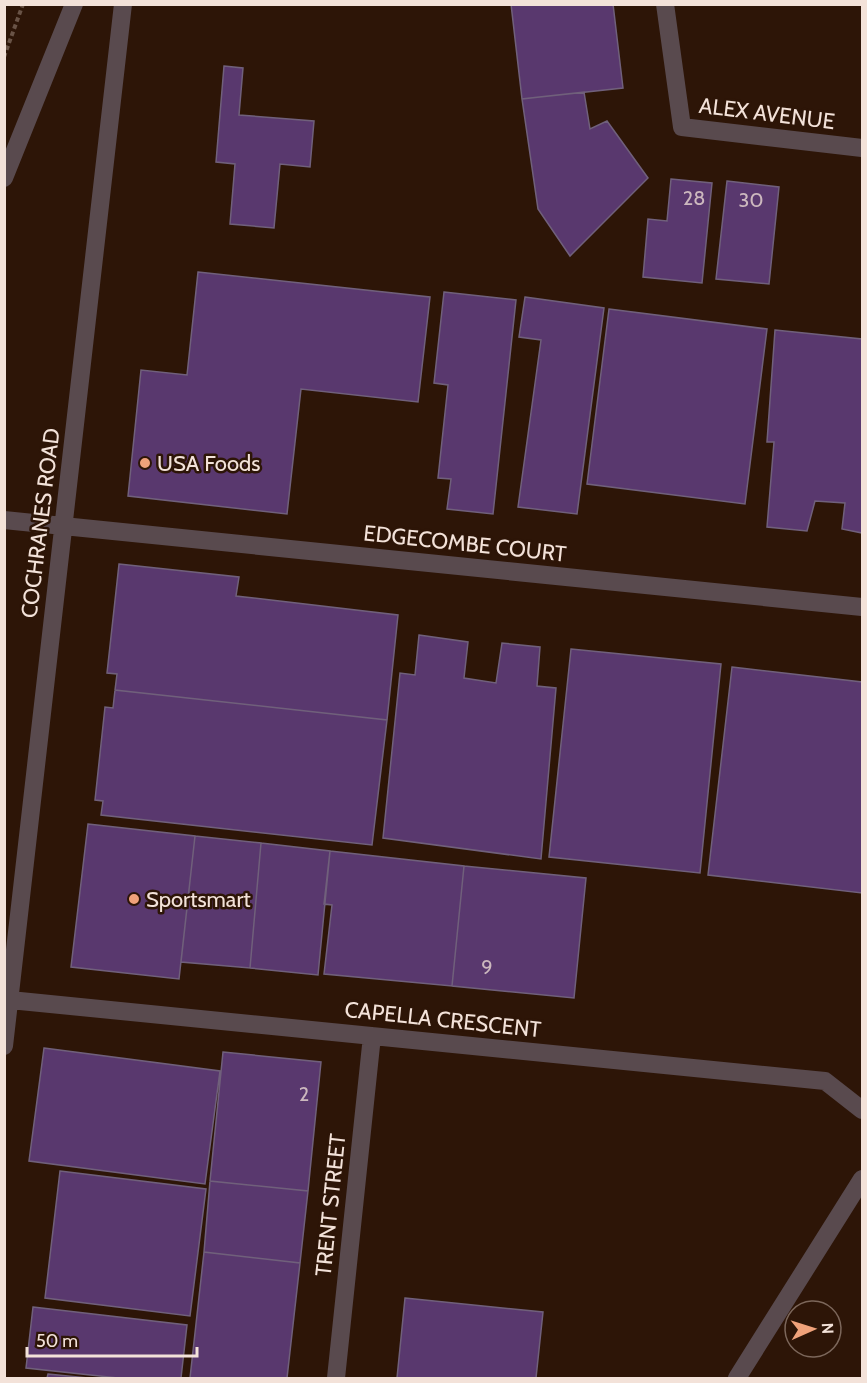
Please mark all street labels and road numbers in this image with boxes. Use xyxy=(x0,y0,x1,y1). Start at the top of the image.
street label: ALEX AVENUE xyxy=(698,92,836,135)
street label: COCHRANES ROAD xyxy=(15,427,66,620)
street label: EDGECOMBE COURT xyxy=(362,519,568,568)
street label: CAPELLA CRESCENT xyxy=(343,996,543,1043)
street label: TRENT STREET xyxy=(310,1132,351,1278)

